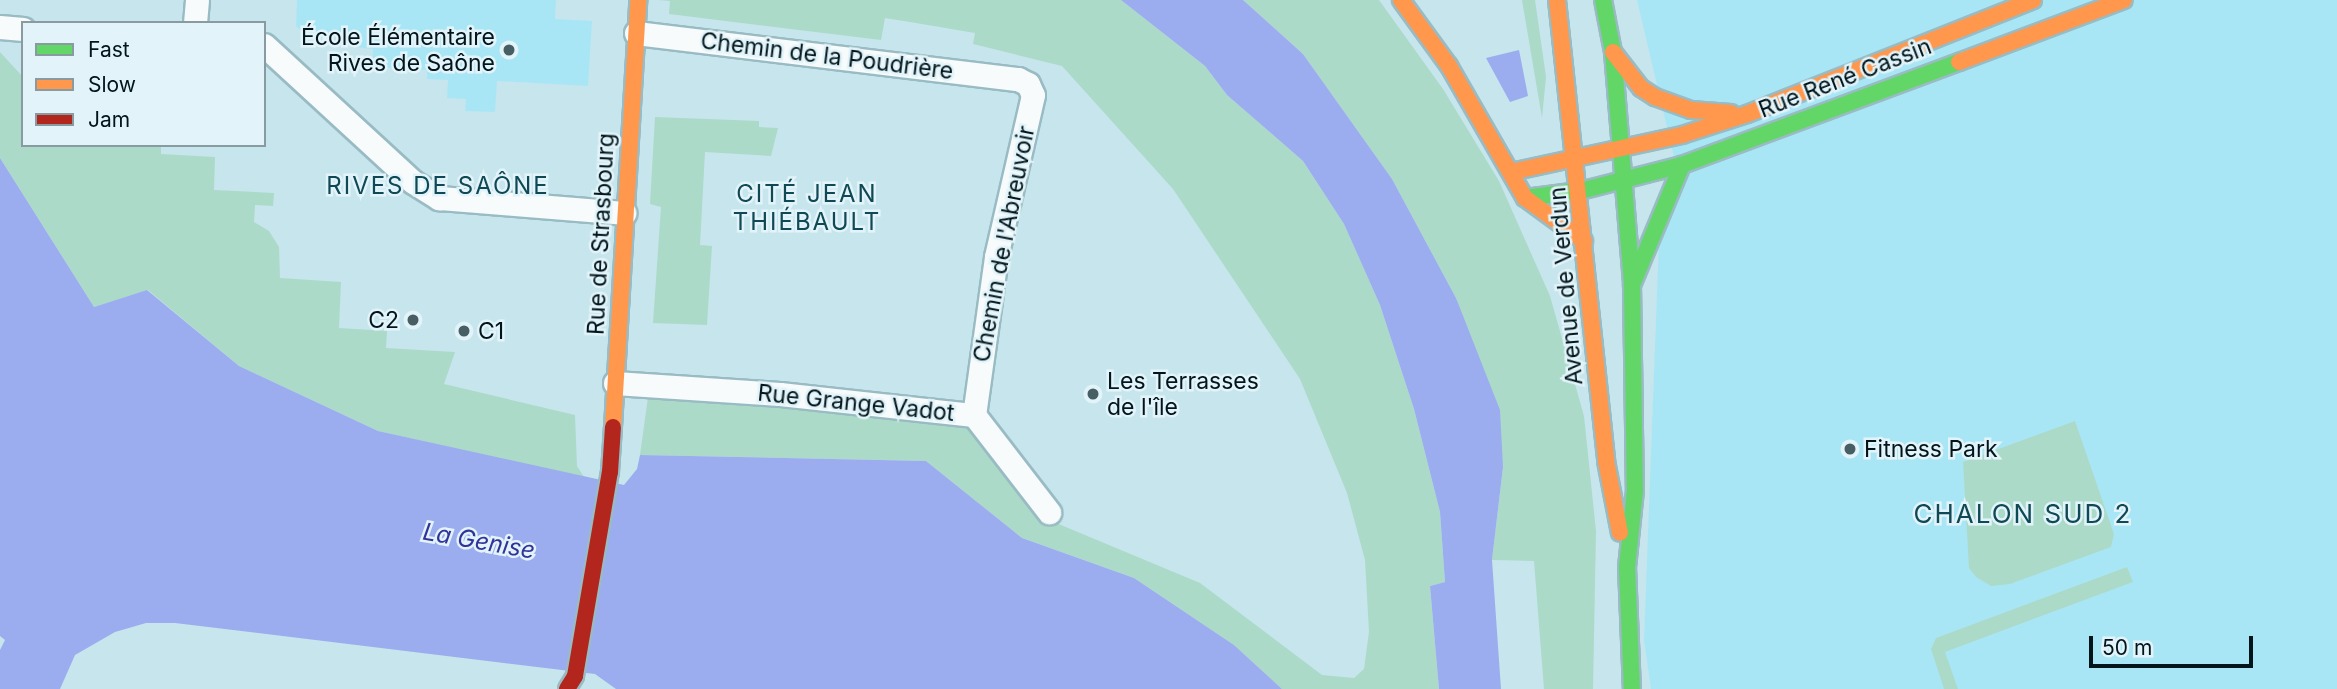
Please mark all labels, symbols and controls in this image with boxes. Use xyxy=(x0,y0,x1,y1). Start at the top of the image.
legend xyxy=(21,21,266,147)
place label: École Élémentaire Rives de Saône xyxy=(301,23,495,77)
street label: Chemin de la Poudrière xyxy=(699,27,955,85)
street label: Rue René Cassin xyxy=(1755,32,1935,124)
text: Fast xyxy=(88,37,130,62)
marker: École Élémentaire Rives de Saône xyxy=(501,42,517,58)
text: Slow xyxy=(88,72,136,97)
text: Jam xyxy=(88,107,130,132)
street label: Chemin de l'Abreuvoir xyxy=(968,124,1040,364)
street label: Rue de Strasbourg xyxy=(582,132,620,336)
district label: RIVES DE SAÔNE xyxy=(328,172,548,200)
district label: CITÉ JEAN THIÉBAULT xyxy=(734,180,880,236)
street label: Avenue de Verdun xyxy=(1544,186,1588,386)
place label: C2 xyxy=(368,306,399,334)
marker: C2 xyxy=(405,312,421,328)
place label: C1 xyxy=(478,317,504,345)
marker: C1 xyxy=(456,323,472,339)
place label: Les Terrasses de l'île xyxy=(1107,367,1259,421)
street label: Rue Grange Vadot xyxy=(756,379,956,427)
marker: Les Terrasses de l'île xyxy=(1085,386,1101,402)
place label: Fitness Park xyxy=(1864,435,1998,463)
marker: Fitness Park xyxy=(1842,441,1858,457)
district label: CHALON SUD 2 xyxy=(1915,498,2131,530)
water label: La Genise xyxy=(421,517,537,565)
scale bar xyxy=(2092,622,2256,666)
text: 50 m xyxy=(2102,635,2152,660)

